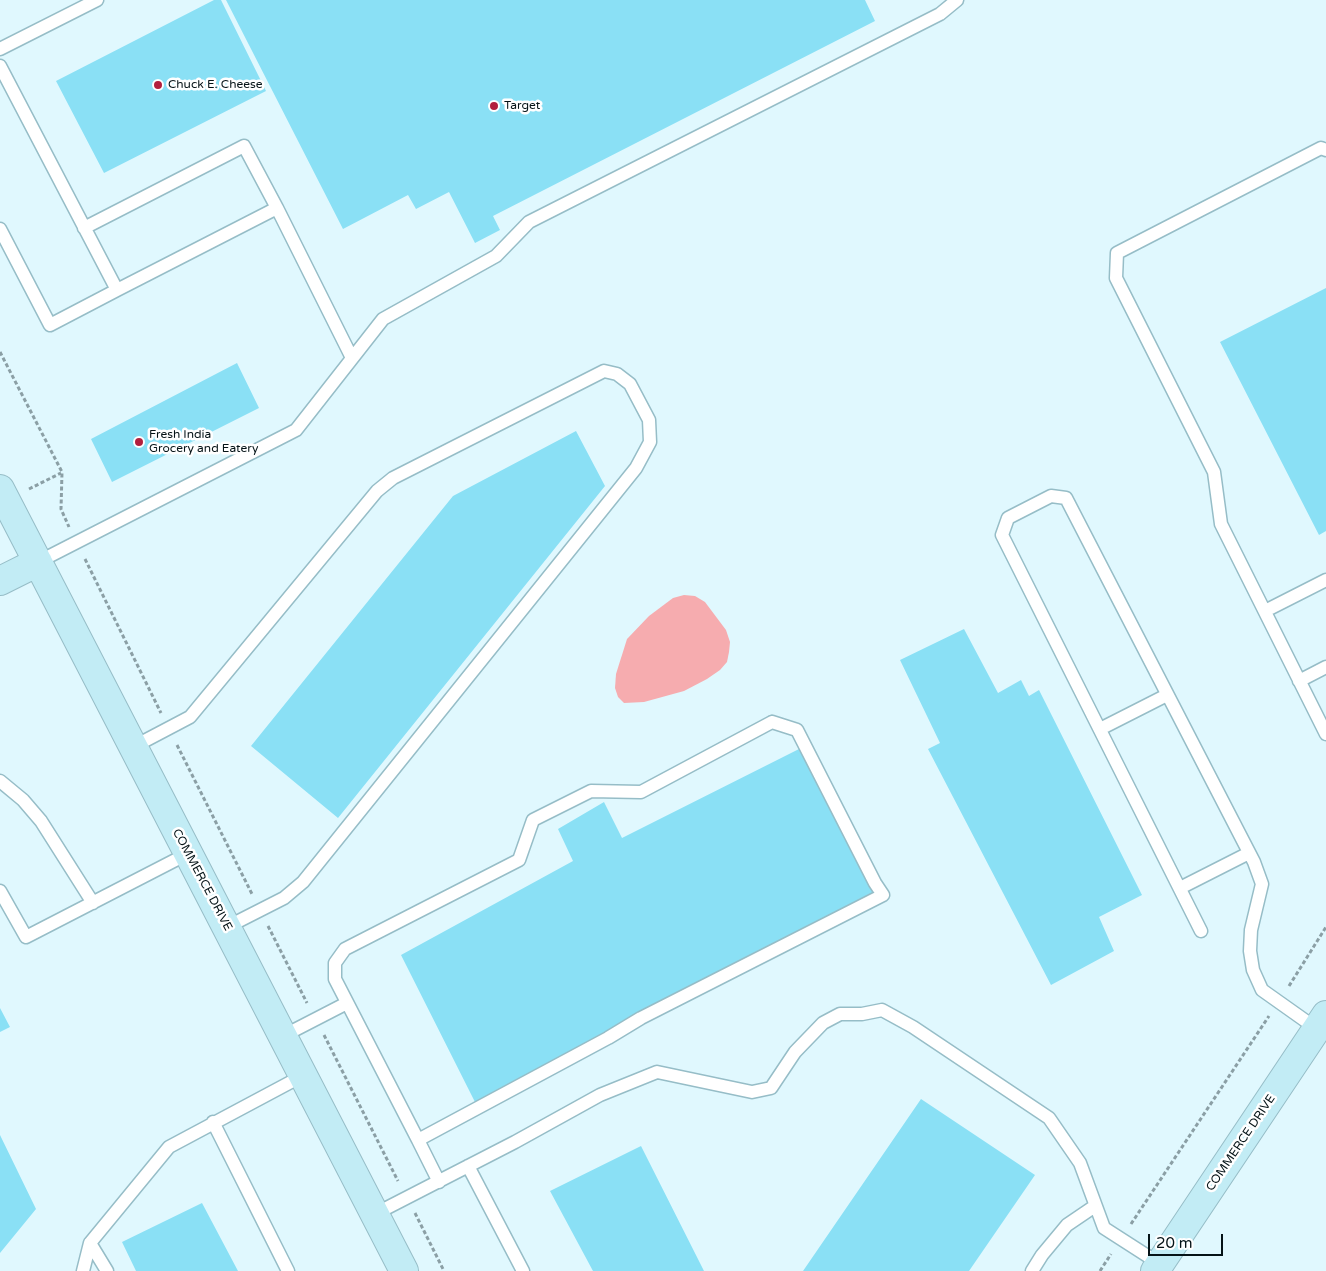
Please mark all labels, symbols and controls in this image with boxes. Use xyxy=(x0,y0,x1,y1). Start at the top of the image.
place label: Chuck E. Cheese xyxy=(168,78,263,92)
marker: Chuck E. Cheese xyxy=(152,79,164,91)
place label: Target xyxy=(504,99,540,113)
marker: Target xyxy=(488,100,500,112)
place label: Fresh India Grocery and Eatery xyxy=(149,428,258,456)
marker: Fresh India Grocery and Eatery xyxy=(133,436,145,448)
street label: COMMERCE DRIVE xyxy=(169,827,235,933)
street label: COMMERCE DRIVE xyxy=(1203,1092,1279,1194)
scale bar xyxy=(1151,1224,1226,1256)
text: 20 m xyxy=(1156,1234,1193,1252)

